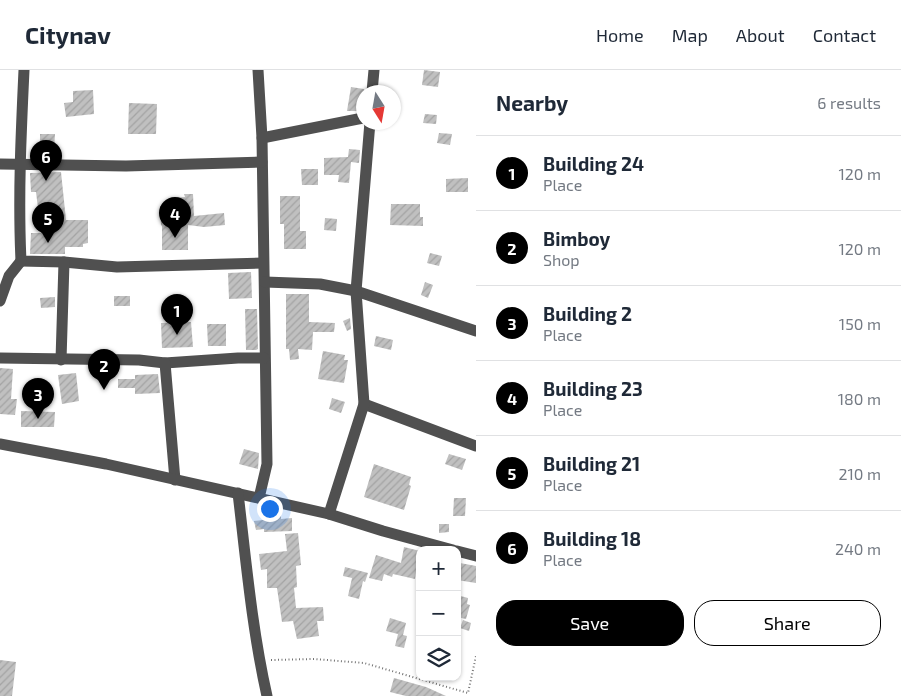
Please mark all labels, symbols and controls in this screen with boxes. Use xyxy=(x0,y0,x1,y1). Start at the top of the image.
text: Citynav xyxy=(25,20,111,49)
text: Home xyxy=(596,24,644,46)
text: Map xyxy=(672,24,708,46)
text: About xyxy=(736,24,785,46)
text: Contact xyxy=(813,24,876,46)
north arrow xyxy=(356,85,401,130)
text: Nearby xyxy=(496,90,568,115)
text: 6 results xyxy=(817,93,881,112)
pin: 6 xyxy=(30,140,62,181)
text: Building 24 xyxy=(543,152,644,175)
text: 1 xyxy=(509,164,515,183)
text: 120 m xyxy=(838,164,881,183)
text: Place xyxy=(543,175,582,194)
pin: 4 xyxy=(159,197,191,238)
pin: 5 xyxy=(32,202,64,243)
text: Bimboy xyxy=(543,227,610,250)
text: 2 xyxy=(507,239,517,258)
text: 120 m xyxy=(838,239,881,258)
text: Shop xyxy=(543,250,580,269)
pin: 1 xyxy=(161,294,193,335)
text: Building 2 xyxy=(543,302,632,325)
text: 3 xyxy=(507,314,517,333)
text: 150 m xyxy=(839,314,881,333)
text: Place xyxy=(543,325,582,344)
pin: 2 xyxy=(88,349,120,390)
text: Building 23 xyxy=(543,377,643,400)
pin: 3 xyxy=(22,378,54,419)
text: 4 xyxy=(507,389,517,408)
text: 180 m xyxy=(838,389,881,408)
text: Place xyxy=(543,400,582,419)
text: Building 21 xyxy=(543,452,640,475)
text: 5 xyxy=(508,464,516,483)
text: 210 m xyxy=(838,464,881,483)
text: Place xyxy=(543,475,582,494)
your location xyxy=(257,496,283,522)
text: Building 18 xyxy=(543,527,641,550)
text: 6 xyxy=(507,539,517,558)
text: 240 m xyxy=(835,539,881,558)
map controls xyxy=(416,546,461,681)
button: + xyxy=(416,546,461,591)
text: Place xyxy=(543,550,582,569)
button: − xyxy=(416,591,461,636)
button: Save xyxy=(496,600,684,646)
button: Share xyxy=(694,600,881,646)
button: layers xyxy=(416,636,461,681)

